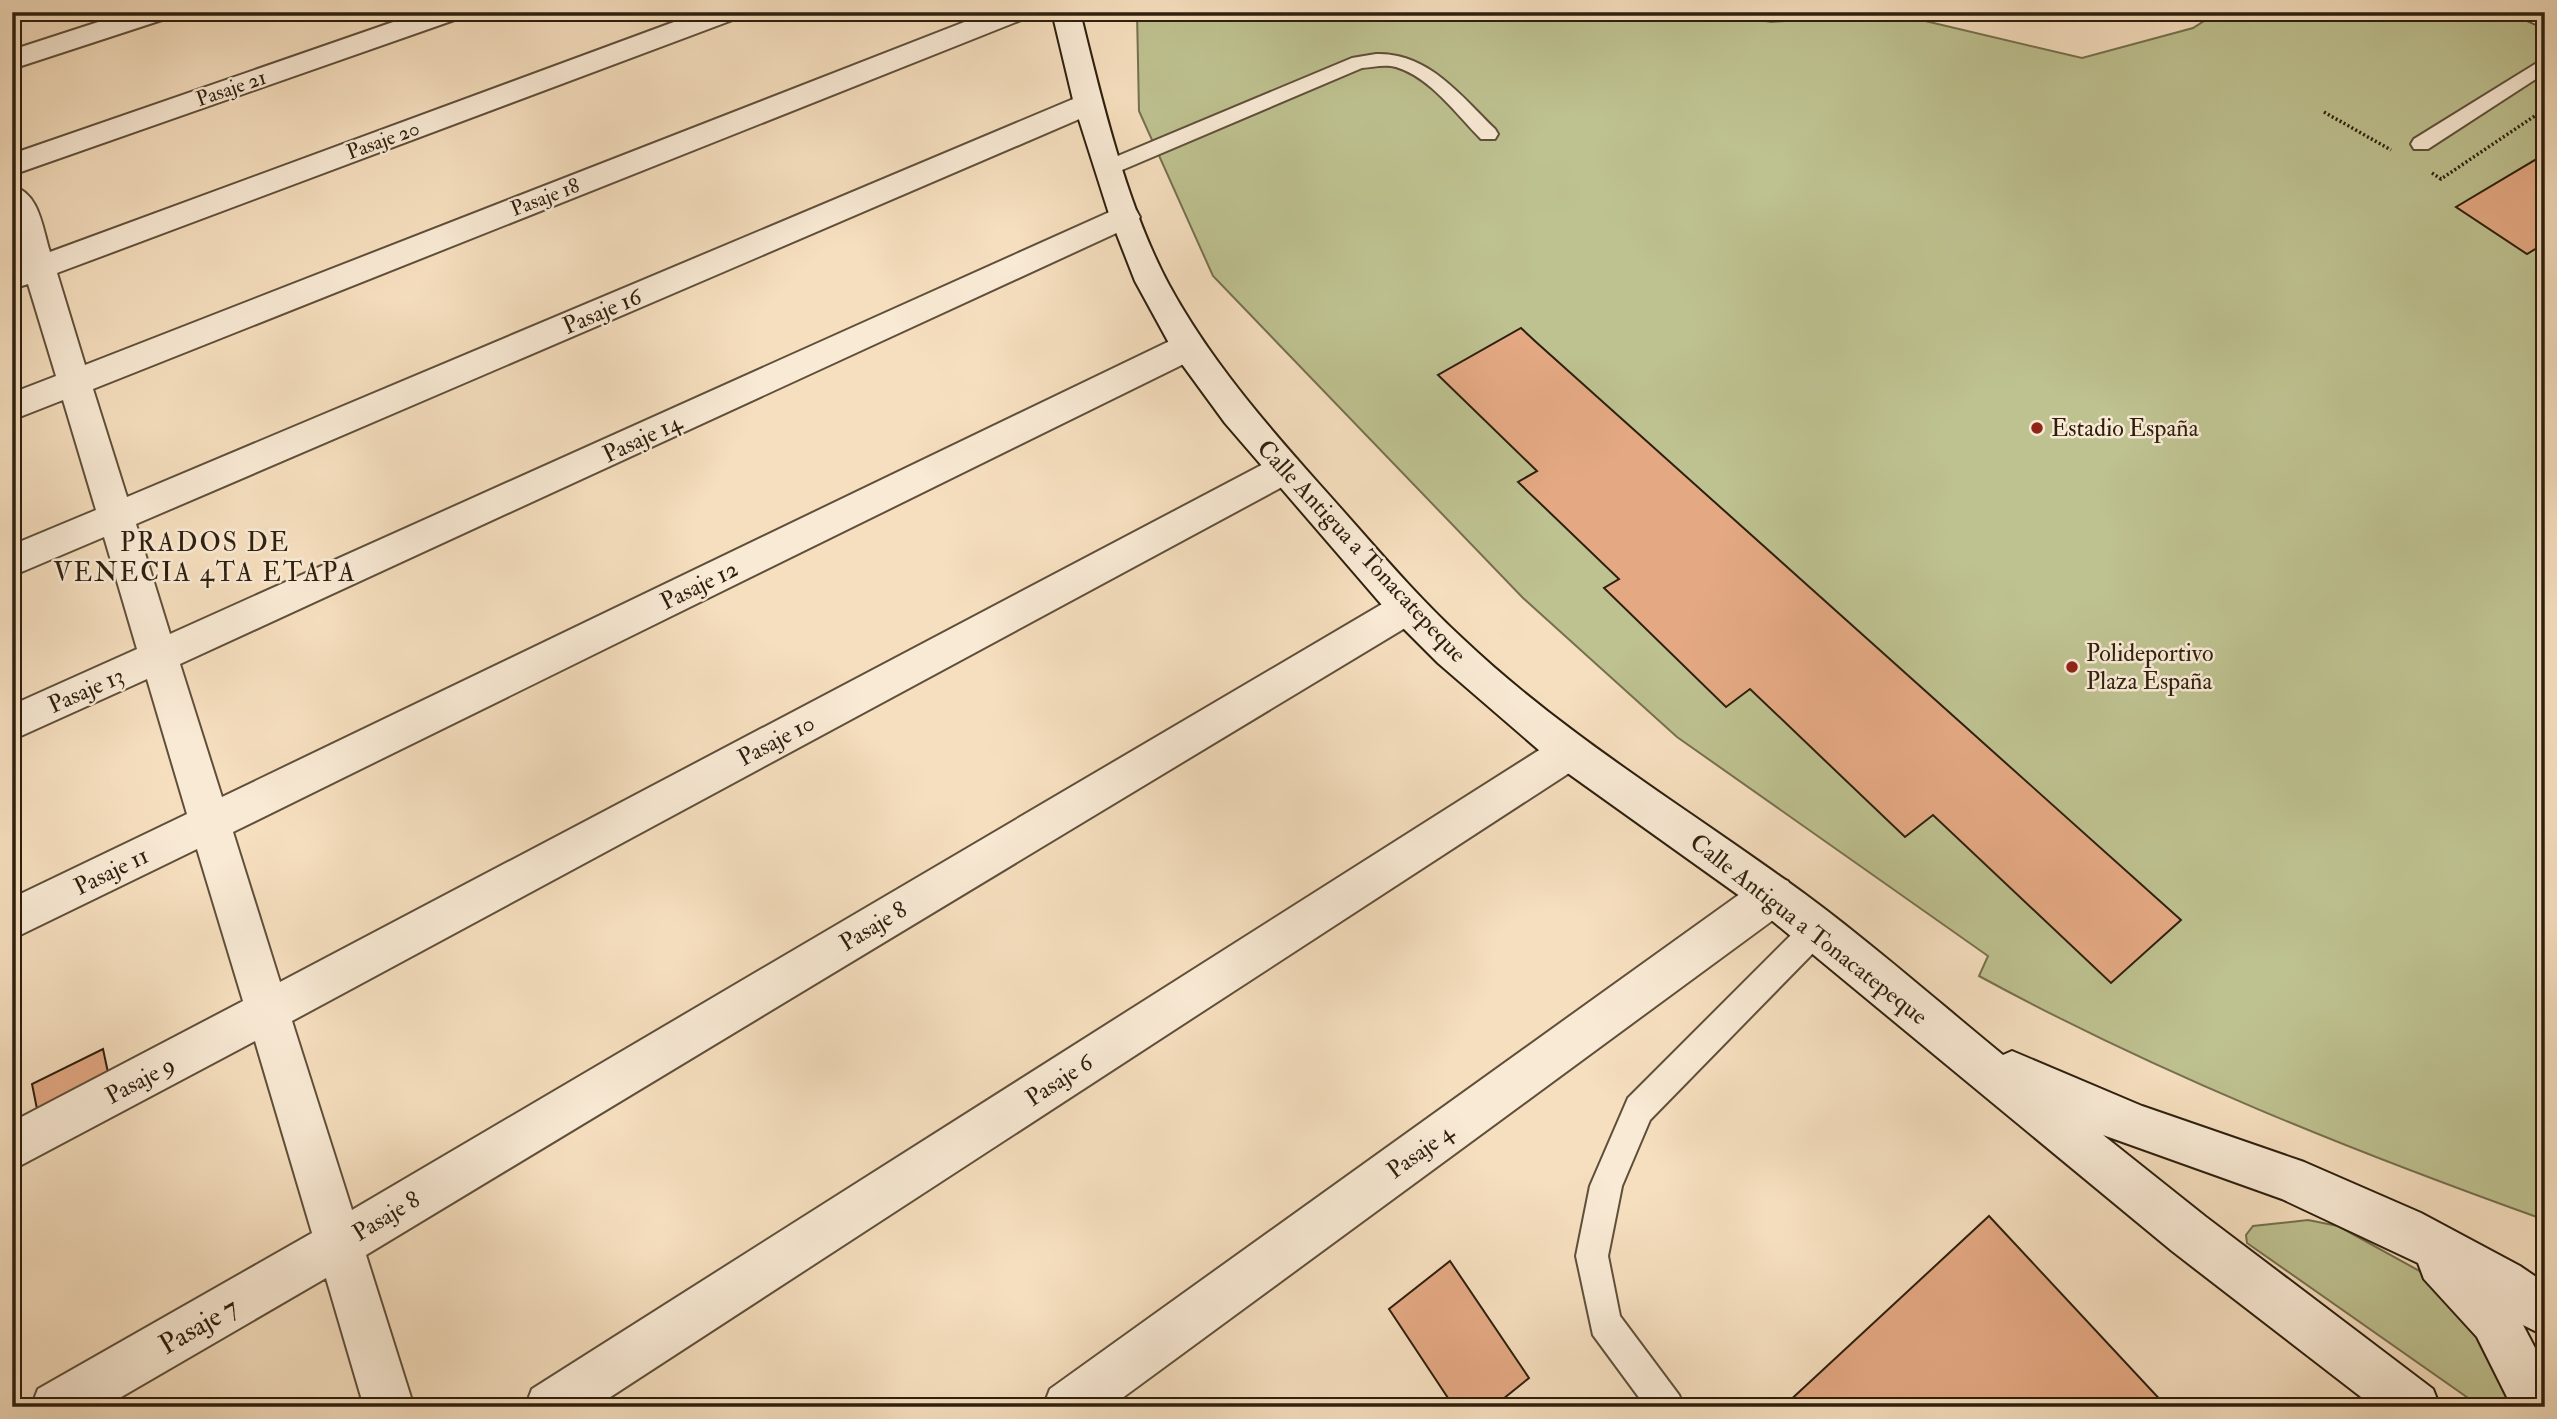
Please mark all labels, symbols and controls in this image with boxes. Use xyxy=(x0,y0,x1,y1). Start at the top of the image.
street label: Pasaje 21 xyxy=(193,64,270,113)
street label: Pasaje 20 xyxy=(343,115,423,166)
street label: Pasaje 18 xyxy=(507,172,584,223)
street label: Pasaje 16 xyxy=(558,280,648,342)
street label: Pasaje 14 xyxy=(598,406,688,470)
place label: Estadio España xyxy=(2051,413,2200,444)
marker: Estadio España xyxy=(2029,420,2045,436)
street label: Calle Antigua a Tonacatepeque xyxy=(1250,433,1473,669)
district label: PRADOS DE VENECIA 4TA ETAPA xyxy=(53,527,357,589)
street label: Pasaje 12 xyxy=(655,553,743,618)
place label: Polideportivo Plaza España xyxy=(2086,638,2213,697)
marker: Polideportivo Plaza España xyxy=(2064,659,2080,675)
street label: Pasaje 13 xyxy=(43,660,129,721)
street label: Pasaje 10 xyxy=(732,707,820,774)
street label: Calle Antigua a Tonacatepeque xyxy=(1683,827,1934,1032)
street label: Pasaje 11 xyxy=(69,840,154,903)
street label: Pasaje 8 xyxy=(834,894,913,959)
street label: Pasaje 6 xyxy=(1020,1046,1100,1114)
street label: Pasaje 9 xyxy=(100,1049,180,1112)
street label: Pasaje 4 xyxy=(1381,1116,1461,1186)
street label: Pasaje 8 xyxy=(347,1184,426,1249)
street label: Pasaje 7 xyxy=(153,1290,245,1363)

